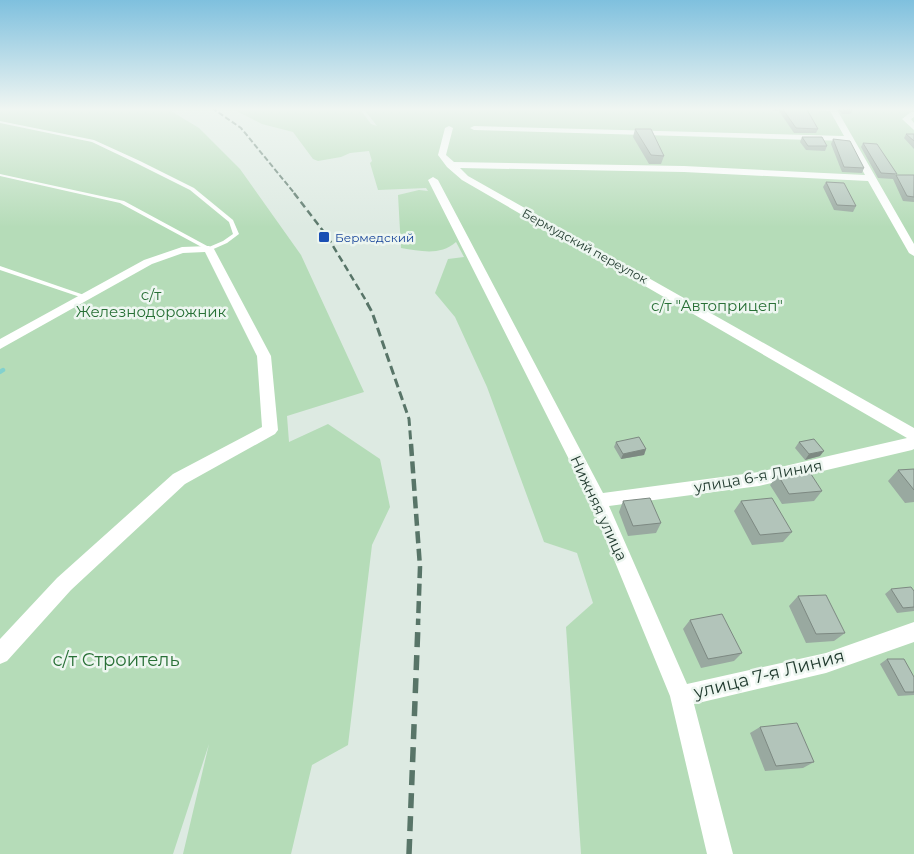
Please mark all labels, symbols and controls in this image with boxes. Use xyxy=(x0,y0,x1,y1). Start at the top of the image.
street label: Бермудский переулок xyxy=(520,205,650,287)
marker: Бермедский xyxy=(317,230,331,244)
place label: Бермедский xyxy=(335,230,414,245)
park label: с/т Железнодорожник xyxy=(76,285,227,321)
park label: с/т "Автоприцеп" xyxy=(651,296,783,315)
street label: Нижняя улица xyxy=(566,452,632,564)
street label: улица 6-я Линия xyxy=(691,455,824,497)
street label: улица 7-я Линия xyxy=(690,645,847,704)
park label: с/т Строитель xyxy=(52,649,180,671)

